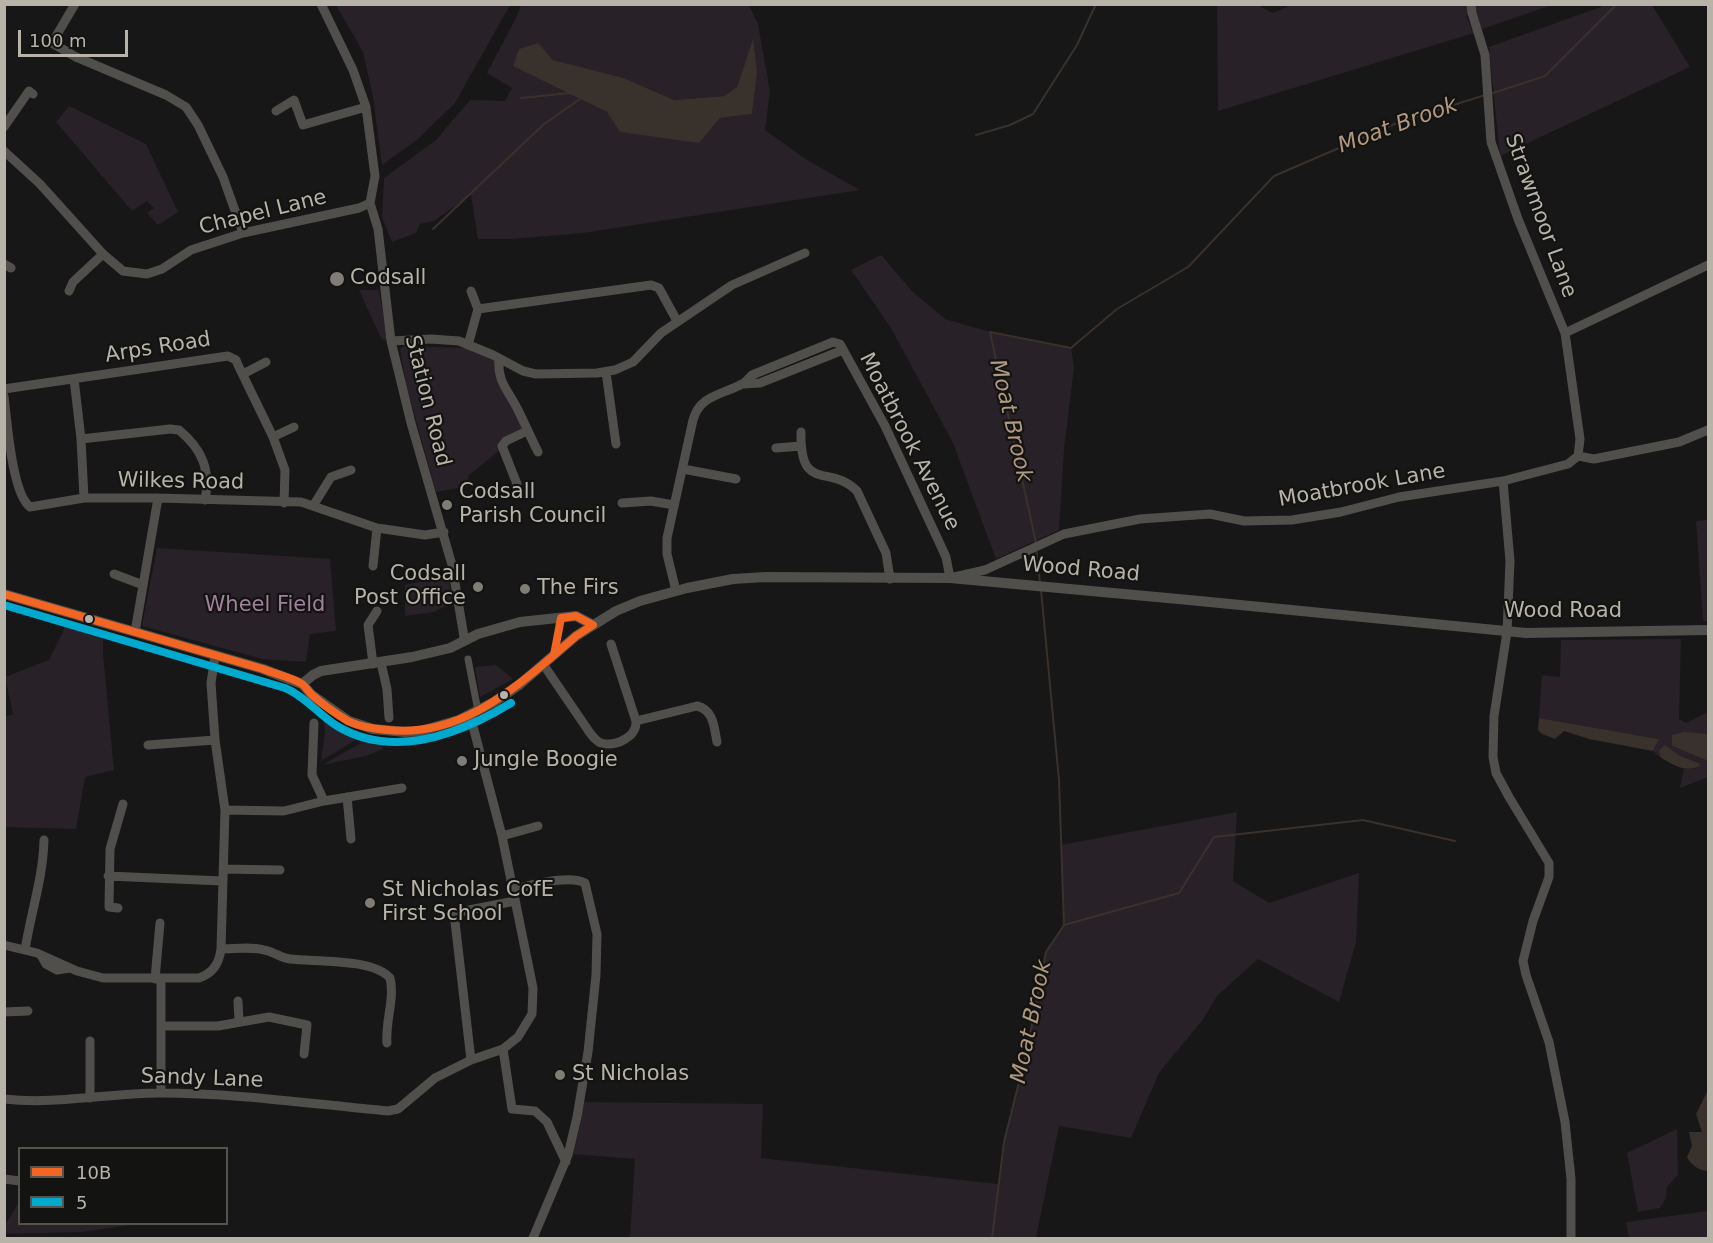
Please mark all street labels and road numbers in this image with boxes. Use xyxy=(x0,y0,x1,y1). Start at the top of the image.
street label: Strawmoor Lane xyxy=(1499,131,1581,301)
street label: Chapel Lane xyxy=(197,185,329,241)
street label: Arps Road xyxy=(103,327,213,369)
street label: Station Road xyxy=(399,333,455,469)
street label: Moatbrook Avenue xyxy=(853,349,965,535)
street label: Moatbrook Lane xyxy=(1277,459,1447,513)
street label: Wilkes Road xyxy=(117,468,245,496)
street label: Wood Road xyxy=(1021,552,1141,588)
street label: Wood Road xyxy=(1504,599,1622,625)
street label: Sandy Lane xyxy=(140,1064,264,1094)

